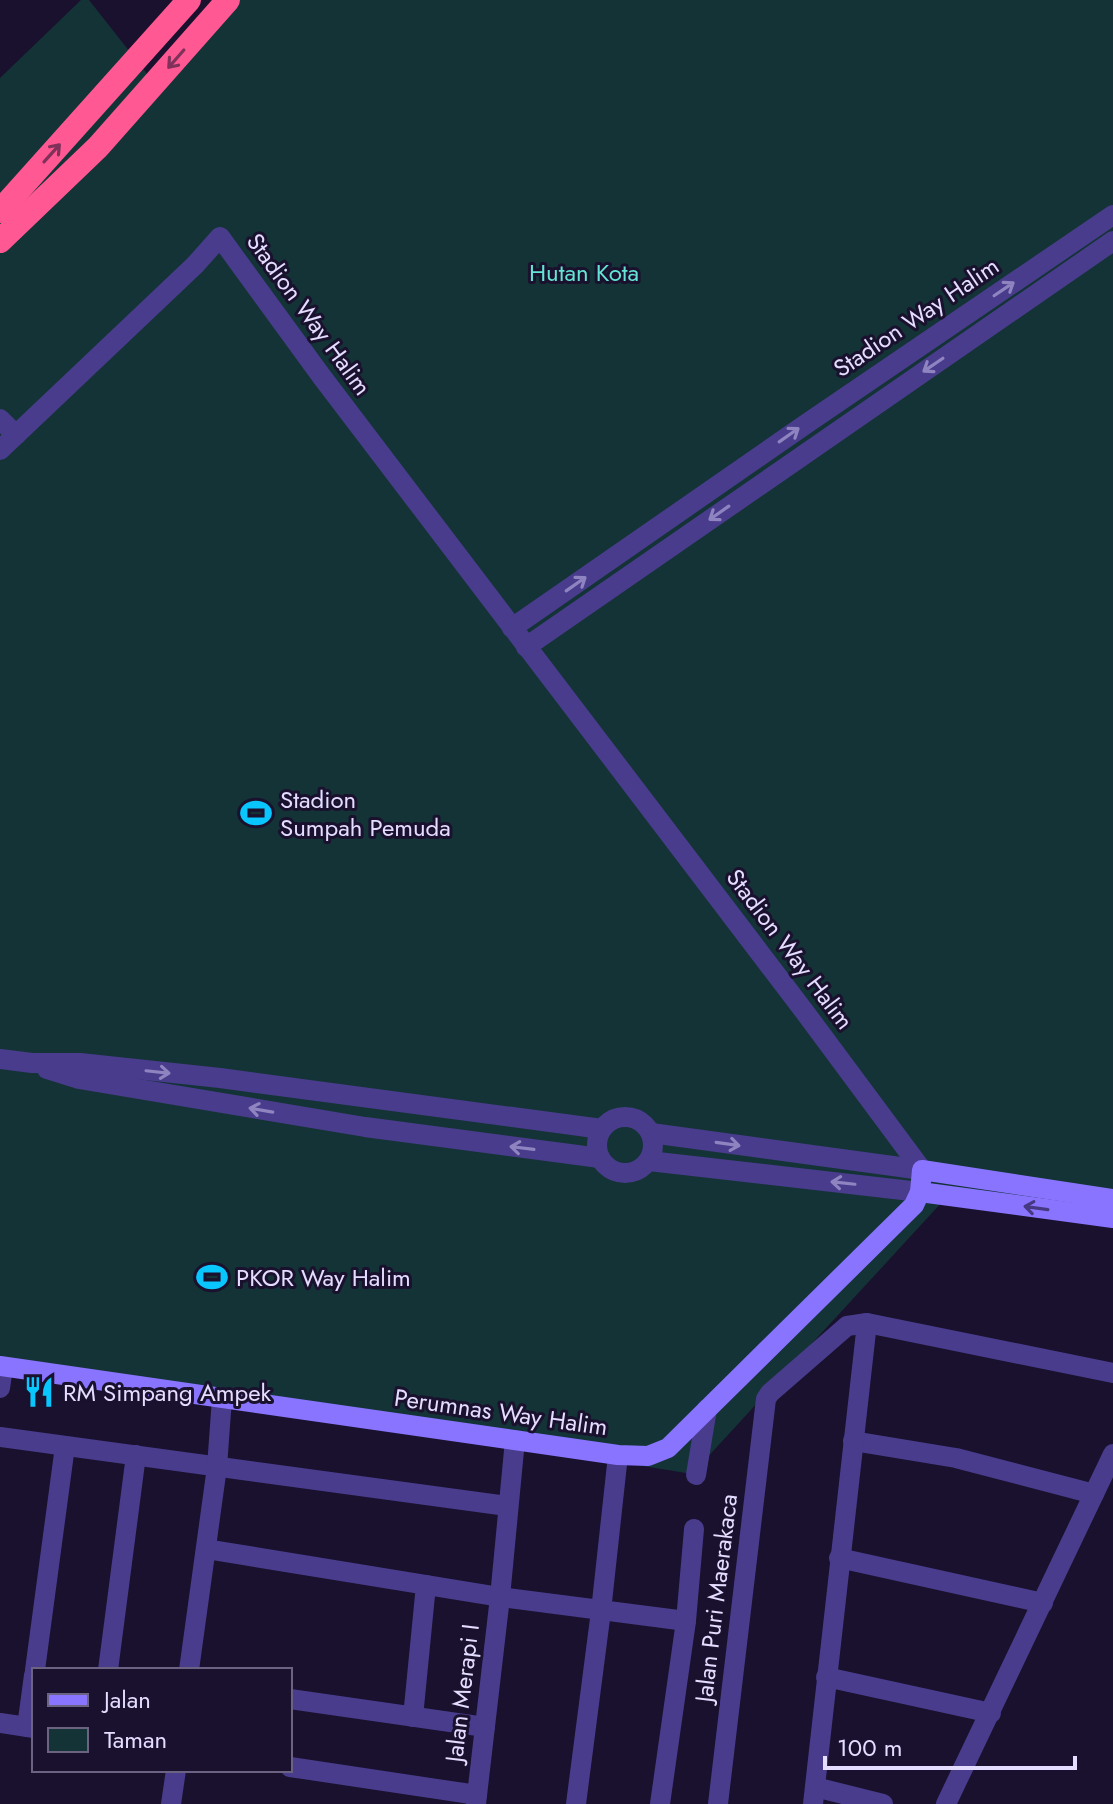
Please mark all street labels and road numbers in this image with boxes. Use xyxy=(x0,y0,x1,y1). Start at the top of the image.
street label: Stadion Way Halim xyxy=(238,226,380,402)
street label: Stadion Way Halim xyxy=(826,249,1006,385)
street label: Stadion Way Halim xyxy=(718,861,862,1037)
street label: Perumnas Way Halim xyxy=(392,1380,610,1444)
street label: Jalan Puri Maerakaca xyxy=(686,1492,746,1707)
street label: Jalan Merapi I xyxy=(436,1622,488,1767)

